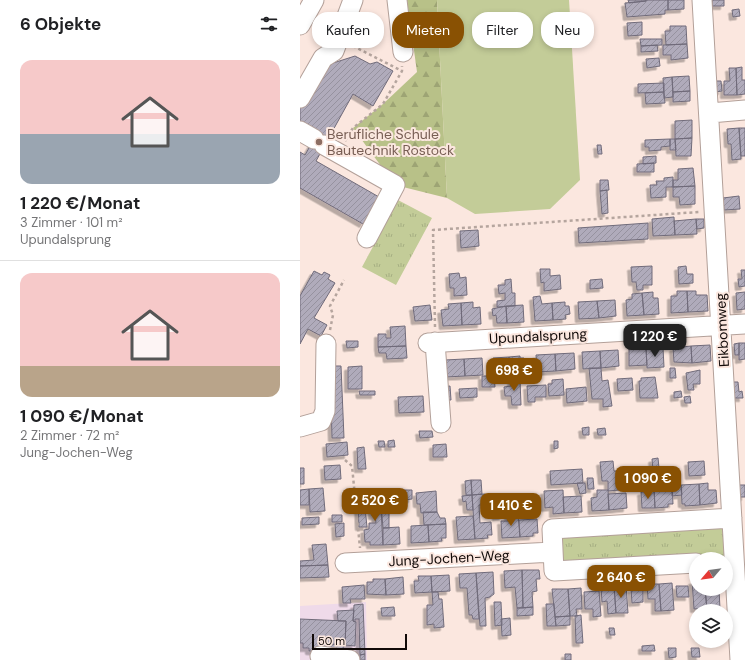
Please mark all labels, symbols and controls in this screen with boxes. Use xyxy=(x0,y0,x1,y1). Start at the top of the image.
chip: Kaufen xyxy=(312,12,384,48)
chip: Mieten xyxy=(392,12,464,48)
chip: Filter xyxy=(472,12,533,48)
chip: Neu xyxy=(541,12,594,48)
text: 6 Objekte xyxy=(20,13,101,35)
icon: filters xyxy=(258,13,280,35)
icon: home xyxy=(114,86,186,158)
place label: Berufliche Schule Bautechnik Rostock xyxy=(327,125,454,159)
marker: Berufliche Schule Bautechnik Rostock xyxy=(314,137,324,147)
text: 1 220 €/Monat xyxy=(20,192,140,214)
text: 3 Zimmer · 101 m² xyxy=(20,214,122,231)
text: Upundalsprung xyxy=(20,231,111,248)
street label: Eikbomweg xyxy=(711,292,733,367)
icon: home xyxy=(114,299,186,371)
street label: Upundalsprung xyxy=(488,324,588,348)
pin: 1 220 € xyxy=(618,324,692,358)
text: 1 220 € xyxy=(632,328,678,345)
pin: 698 € xyxy=(486,358,542,392)
text: 698 € xyxy=(495,362,533,379)
text: 1 090 €/Monat xyxy=(20,405,144,427)
text: 2 Zimmer · 72 m² xyxy=(20,427,119,444)
text: Jung-Jochen-Weg xyxy=(20,444,133,461)
pin: 1 090 € xyxy=(611,466,685,500)
text: 1 090 € xyxy=(624,470,672,487)
pin: 2 520 € xyxy=(338,488,412,522)
text: 2 520 € xyxy=(351,492,399,509)
pin: 1 410 € xyxy=(474,493,548,527)
text: 1 410 € xyxy=(489,497,533,514)
street label: Jung-Jochen-Weg xyxy=(388,546,510,570)
north arrow xyxy=(689,552,733,596)
map controls xyxy=(689,552,733,648)
pin: 2 640 € xyxy=(584,565,658,599)
text: 2 640 € xyxy=(596,569,646,586)
button: layers xyxy=(689,604,733,648)
scale bar xyxy=(312,632,407,651)
text: 50 m xyxy=(318,634,345,648)

